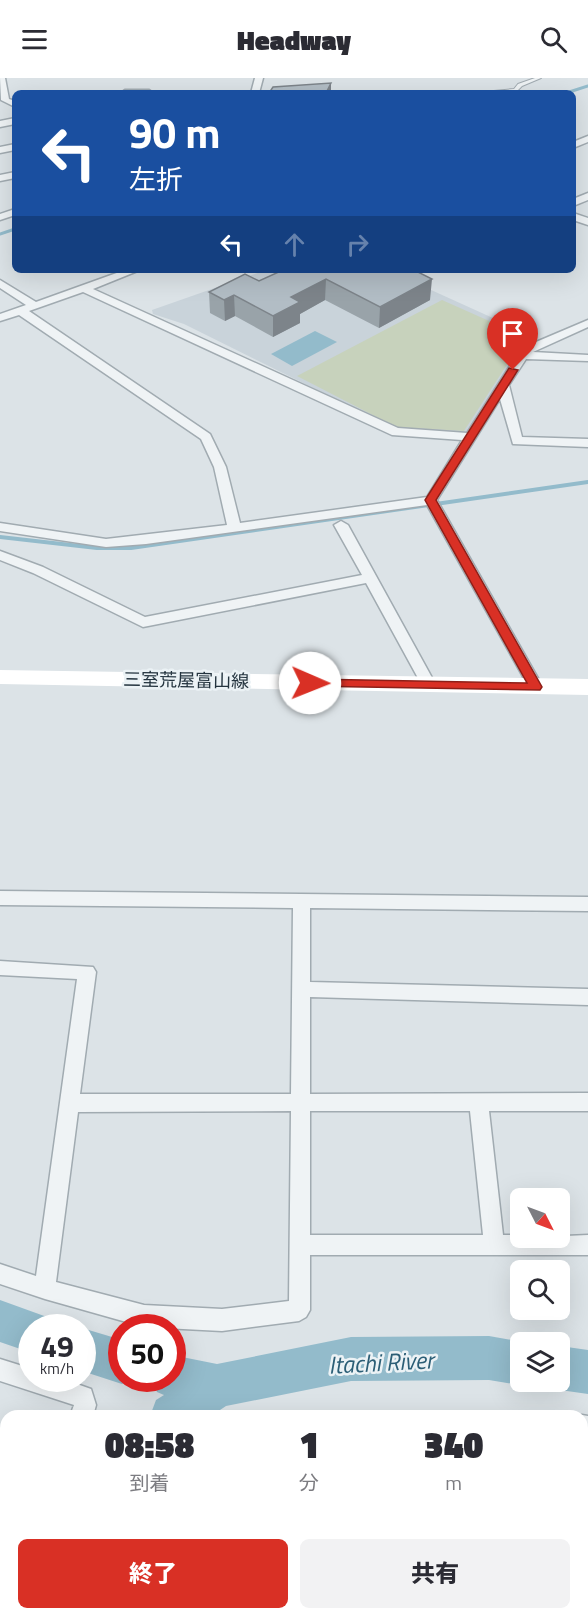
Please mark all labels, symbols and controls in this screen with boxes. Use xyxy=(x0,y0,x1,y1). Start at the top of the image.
text: Headway xyxy=(237,19,351,60)
icon: menu xyxy=(18,23,51,56)
icon: search xyxy=(537,23,570,56)
text: 90 m xyxy=(129,100,221,164)
icon: left xyxy=(30,114,108,192)
text: 左折 xyxy=(129,158,183,199)
icon: left xyxy=(215,228,248,261)
icon: ahead xyxy=(278,228,311,261)
icon: right xyxy=(341,228,374,261)
pin xyxy=(487,308,538,370)
icon: arrive xyxy=(496,317,529,350)
position arrow xyxy=(278,651,342,715)
street label: 三室荒屋富山線 xyxy=(123,665,249,695)
north arrow xyxy=(510,1188,570,1248)
map controls xyxy=(510,1188,570,1392)
button: search xyxy=(510,1260,570,1320)
speed limit sign: 50 xyxy=(108,1314,186,1392)
text: 49 xyxy=(40,1323,74,1369)
button: layers xyxy=(510,1332,570,1392)
water label: Itachi River xyxy=(328,1341,438,1383)
text: km/h xyxy=(40,1357,74,1380)
text: 08:58 xyxy=(105,1417,194,1472)
text: 1 xyxy=(299,1417,319,1472)
text: 340 xyxy=(424,1417,483,1472)
text: 到着 xyxy=(130,1467,170,1498)
text: 分 xyxy=(299,1467,319,1498)
text: m xyxy=(445,1467,462,1498)
button: 終了 xyxy=(18,1539,288,1608)
button: 共有 xyxy=(300,1539,570,1608)

